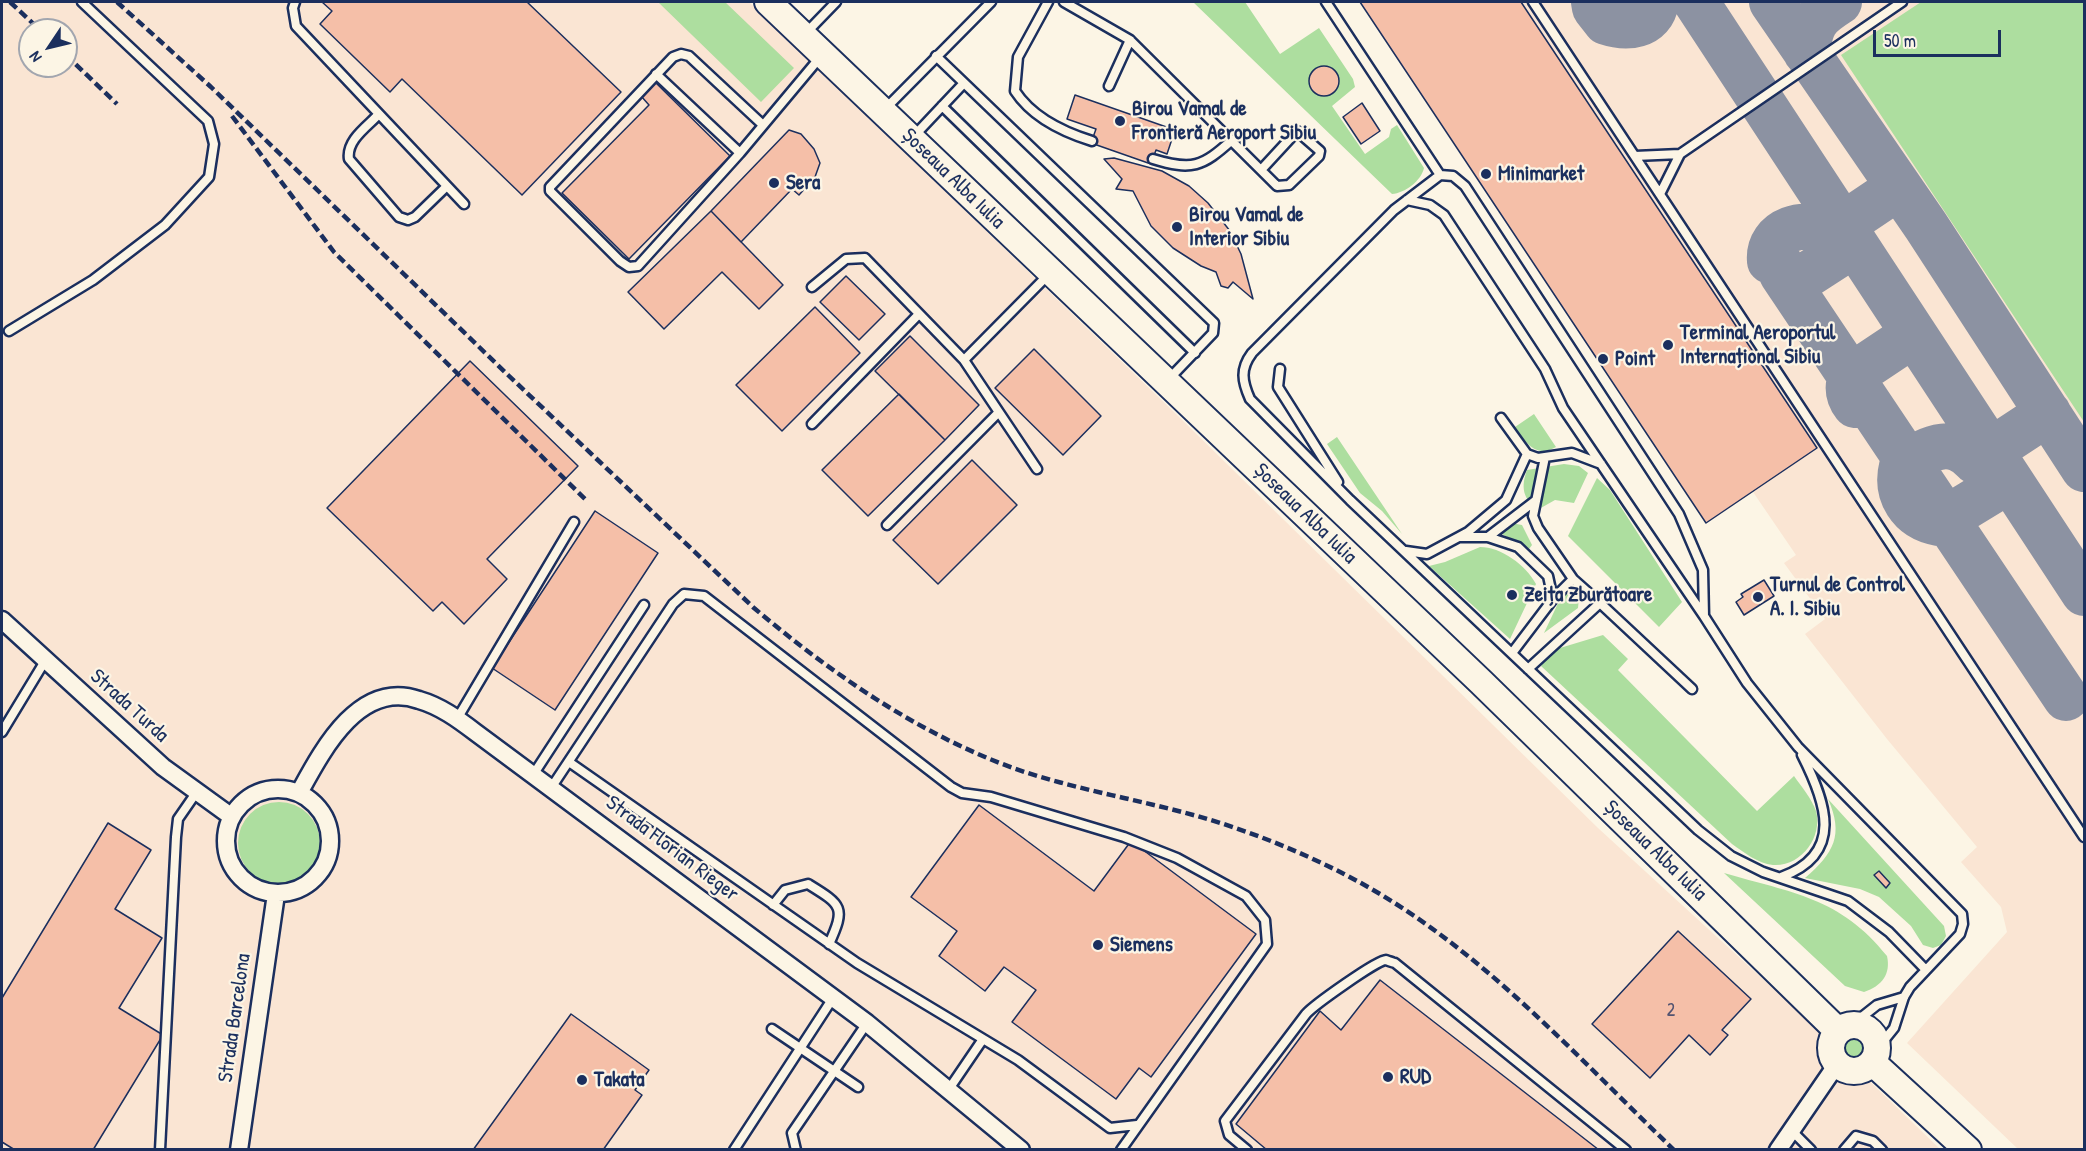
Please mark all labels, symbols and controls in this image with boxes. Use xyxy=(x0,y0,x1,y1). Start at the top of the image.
north arrow xyxy=(18,18,78,78)
scale bar xyxy=(1876,18,2004,56)
text: 50 m xyxy=(1884,28,1916,53)
text: N xyxy=(23,47,46,67)
place label: Birou Vamal de Frontieră Aeroport Sibiu xyxy=(1132,96,1316,146)
marker: Birou Vamal de Frontieră Aeroport Sibiu xyxy=(1113,114,1127,128)
street label: Șoseaua Alba Iulia xyxy=(896,124,1010,234)
place label: Minimarket xyxy=(1498,161,1584,187)
marker: Minimarket xyxy=(1479,167,1493,181)
place label: Sera xyxy=(786,170,820,196)
marker: Sera xyxy=(767,176,781,190)
place label: Birou Vamal de Interior Sibiu xyxy=(1189,202,1304,252)
marker: Birou Vamal de Interior Sibiu xyxy=(1170,220,1184,234)
place label: Terminal Aeroportul Internațional Sibiu xyxy=(1680,320,1835,370)
marker: Terminal Aeroportul Internațional Sibiu xyxy=(1661,338,1675,352)
place label: Point xyxy=(1615,346,1655,372)
marker: Point xyxy=(1596,352,1610,366)
street label: Șoseaua Alba Iulia xyxy=(1248,459,1362,569)
place label: Turnul de Control A. I. Sibiu xyxy=(1770,572,1905,622)
place label: Zeița Zburătoare xyxy=(1524,582,1652,608)
marker: Zeița Zburătoare xyxy=(1505,588,1519,602)
marker: Turnul de Control A. I. Sibiu xyxy=(1751,590,1765,604)
street label: Strada Turda xyxy=(84,664,174,748)
street label: Strada Florian Rieger xyxy=(600,791,744,907)
street label: Șoseaua Alba Iulia xyxy=(1598,796,1712,906)
place label: Siemens xyxy=(1110,932,1173,958)
marker: Siemens xyxy=(1091,938,1105,952)
street label: Strada Barcelona xyxy=(213,952,257,1084)
house number: 2 xyxy=(1667,1000,1675,1022)
place label: RUD xyxy=(1400,1064,1431,1090)
place label: Takata xyxy=(594,1067,644,1093)
marker: RUD xyxy=(1381,1070,1395,1084)
marker: Takata xyxy=(575,1073,589,1087)

